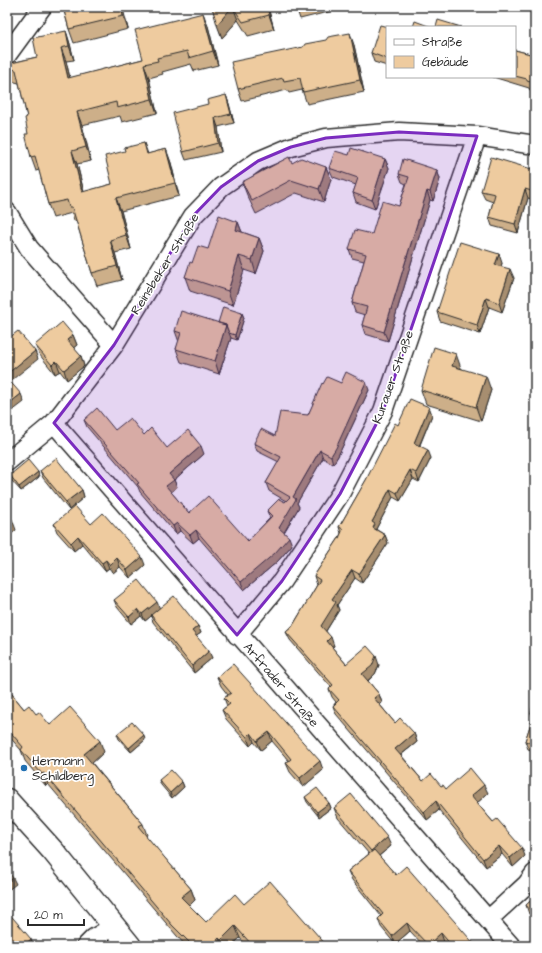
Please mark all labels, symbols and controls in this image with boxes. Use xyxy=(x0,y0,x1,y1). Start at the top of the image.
legend xyxy=(386,26,516,78)
text: Straße xyxy=(422,34,463,51)
text: Gebäude xyxy=(422,54,469,71)
street label: Reinsbeker Straße xyxy=(126,210,204,318)
street label: Kurauer Straße xyxy=(368,328,418,426)
street label: Arfrader Straße xyxy=(239,639,323,731)
place label: Hermann Schildberg xyxy=(32,752,94,786)
marker: Hermann Schildberg xyxy=(19,763,29,773)
scale bar xyxy=(28,901,84,927)
text: 20 m xyxy=(34,907,63,924)

